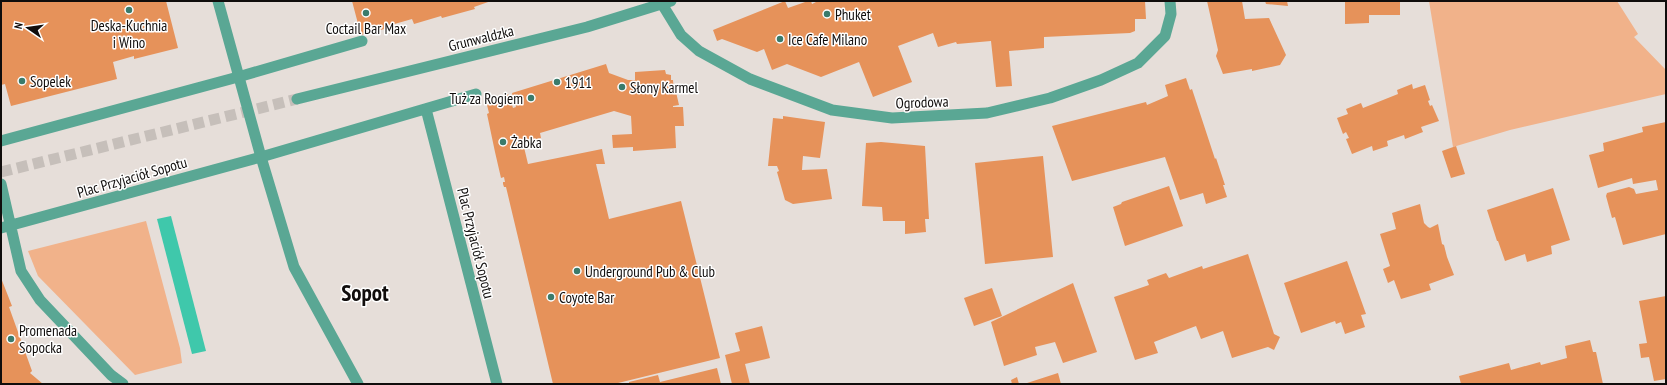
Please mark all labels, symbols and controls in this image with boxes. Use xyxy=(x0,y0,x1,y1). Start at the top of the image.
marker: Deska-Kuchnia i Wino xyxy=(124,5,134,15)
place label: Phuket xyxy=(835,5,871,24)
north arrow xyxy=(8,8,48,48)
marker: Coctail Bar Max xyxy=(361,8,371,18)
marker: Phuket xyxy=(822,9,832,19)
place label: Deska-Kuchnia i Wino xyxy=(91,16,167,52)
place label: Coctail Bar Max xyxy=(326,19,406,38)
text: N xyxy=(11,21,26,30)
street label: Grunwaldzka xyxy=(446,21,516,55)
place label: Ice Cafe Milano xyxy=(788,30,867,49)
marker: Ice Cafe Milano xyxy=(775,34,785,44)
place label: Sopelek xyxy=(30,72,71,91)
place label: 1911 xyxy=(565,73,592,92)
marker: Sopelek xyxy=(17,76,27,86)
marker: 1911 xyxy=(552,77,562,87)
place label: Słony Karmel xyxy=(630,78,699,97)
marker: Słony Karmel xyxy=(617,82,627,92)
place label: Tuż za Rogiem xyxy=(449,89,523,108)
street label: Ogrodowa xyxy=(895,92,949,112)
marker: Tuż za Rogiem xyxy=(526,93,536,103)
place label: Żabka xyxy=(511,133,542,152)
marker: Żabka xyxy=(498,137,508,147)
street label: Plac Przyjaciół Sopotu xyxy=(75,152,189,202)
street label: Plac Przyjaciół Sopotu xyxy=(453,186,499,300)
place label: Underground Pub & Club xyxy=(585,262,715,281)
marker: Underground Pub & Club xyxy=(572,266,582,276)
district label: Sopot xyxy=(341,278,389,307)
place label: Coyote Bar xyxy=(559,288,615,307)
marker: Coyote Bar xyxy=(546,292,556,302)
place label: Promenada Sopocka xyxy=(19,321,77,357)
marker: Promenada Sopocka xyxy=(6,334,16,344)

